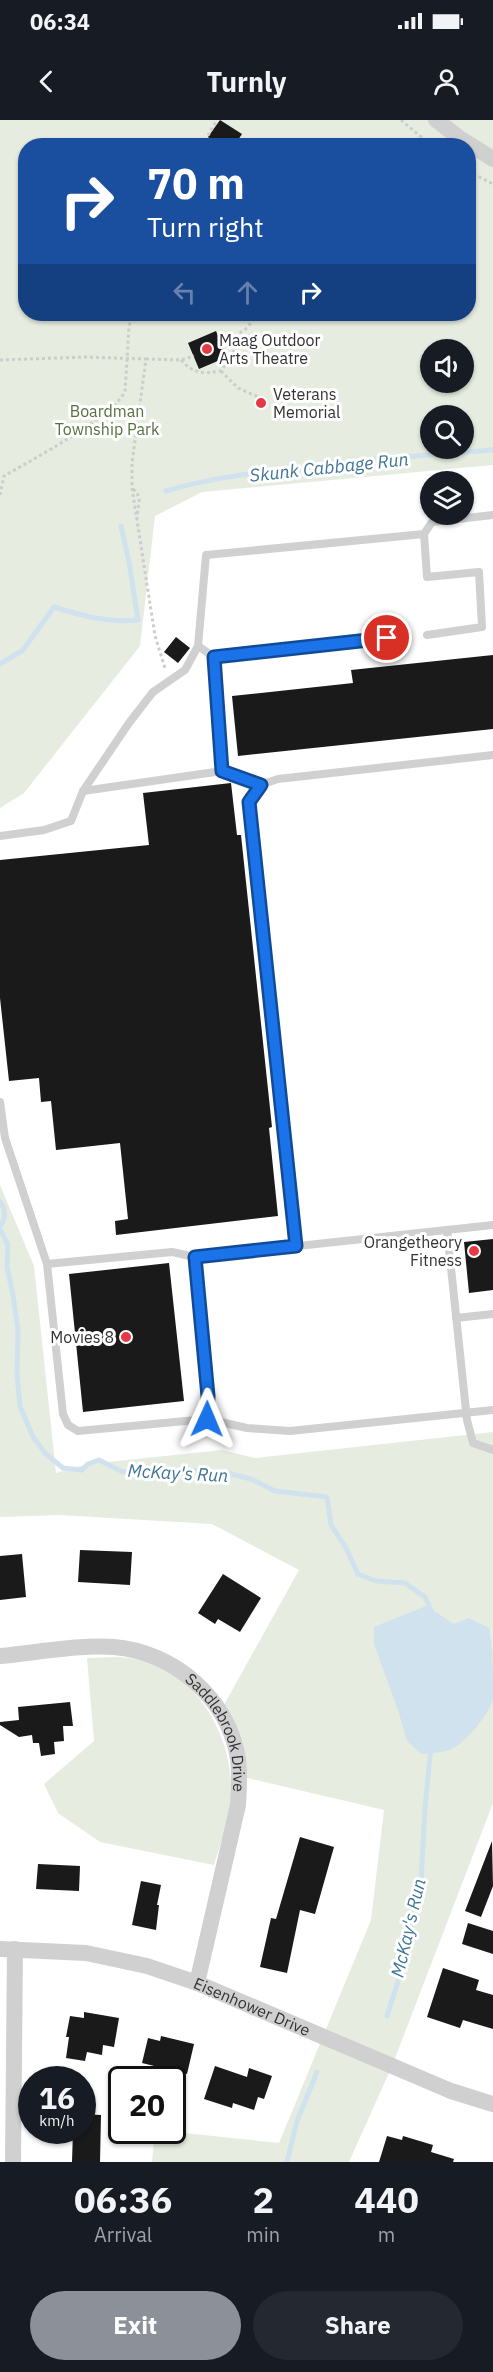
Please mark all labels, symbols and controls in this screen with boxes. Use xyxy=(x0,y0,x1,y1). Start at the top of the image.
text: 06:34 xyxy=(30,7,90,36)
text: Turnly xyxy=(206,64,287,99)
icon: back xyxy=(30,65,63,98)
icon: person xyxy=(430,65,463,98)
text: 70 m xyxy=(147,156,245,211)
icon: right xyxy=(48,162,126,240)
text: Turn right xyxy=(147,209,264,244)
icon: left xyxy=(168,276,201,309)
icon: ahead xyxy=(231,276,264,309)
icon: right xyxy=(294,276,327,309)
place label: Maag Outdoor Arts Theatre xyxy=(219,330,320,368)
map controls xyxy=(420,339,474,525)
button: sound xyxy=(420,339,474,393)
marker: Maag Outdoor Arts Theatre xyxy=(200,342,214,356)
place label: Veterans Memorial xyxy=(273,384,340,422)
marker: Veterans Memorial xyxy=(254,396,268,410)
park label: Boardman Township Park xyxy=(55,401,160,439)
button: search xyxy=(420,405,474,459)
water label: Skunk Cabbage Run xyxy=(248,447,410,487)
button: layers xyxy=(420,471,474,525)
pin xyxy=(361,612,412,663)
icon: arrive xyxy=(370,621,403,654)
place label: Orangetheory Fitness xyxy=(364,1232,462,1270)
marker: Orangetheory Fitness xyxy=(467,1244,481,1258)
place label: Movies 8 xyxy=(50,1327,114,1347)
marker: Movies 8 xyxy=(119,1330,133,1344)
position arrow xyxy=(175,1387,239,1451)
water label: McKay's Run xyxy=(127,1459,229,1487)
street label: Saddlebrook Drive xyxy=(181,1669,249,1792)
water label: McKay's Run xyxy=(385,1876,431,1980)
street label: Eisenhower Drive xyxy=(191,1973,314,2040)
speed limit sign: 20 xyxy=(108,2066,186,2144)
text: 16 xyxy=(39,2078,75,2117)
text: km/h xyxy=(39,2111,75,2130)
text: 06:36 xyxy=(74,2176,172,2223)
text: 2 xyxy=(252,2176,274,2223)
text: 440 xyxy=(354,2176,419,2223)
text: Arrival xyxy=(94,2221,152,2248)
text: min xyxy=(246,2221,280,2248)
text: m xyxy=(378,2221,395,2248)
button: Exit xyxy=(30,2291,241,2360)
button: Share xyxy=(253,2291,463,2360)

